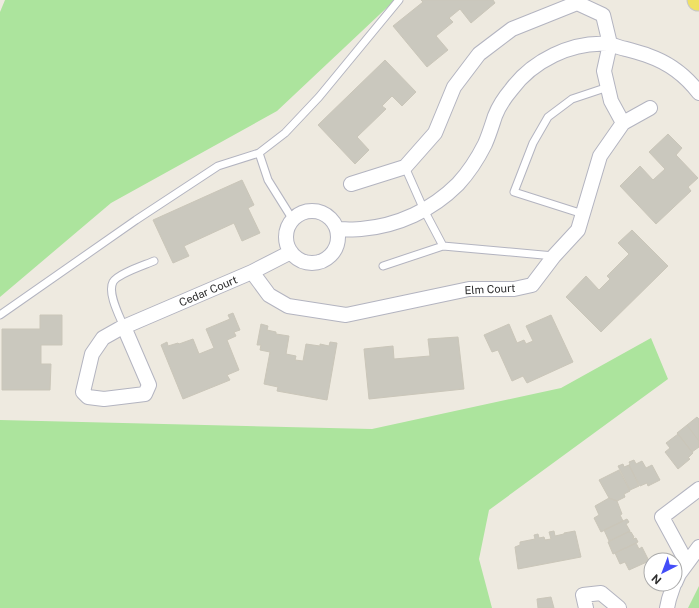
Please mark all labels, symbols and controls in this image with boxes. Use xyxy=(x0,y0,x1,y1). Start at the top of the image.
street label: Cedar Court xyxy=(177,273,239,309)
street label: Elm Court xyxy=(464,282,516,296)
north arrow xyxy=(643,552,683,592)
text: N xyxy=(649,572,664,587)

